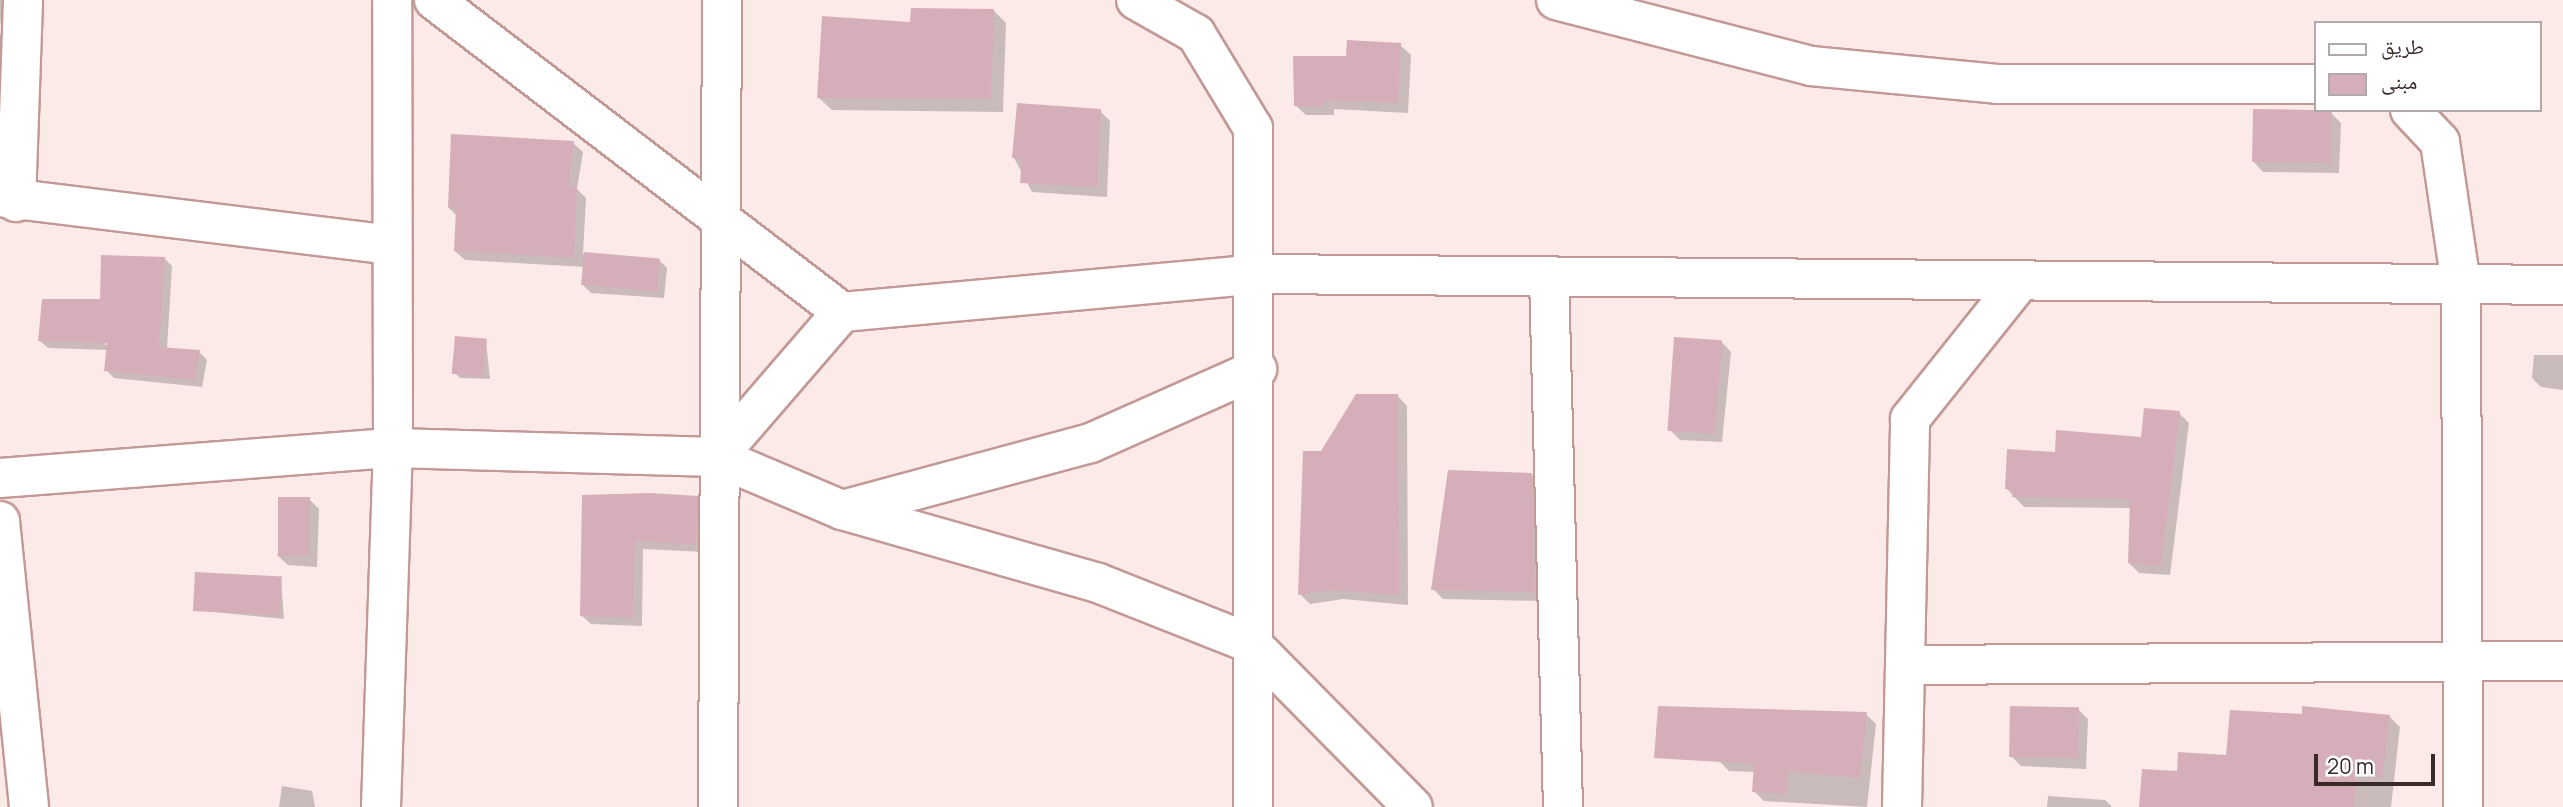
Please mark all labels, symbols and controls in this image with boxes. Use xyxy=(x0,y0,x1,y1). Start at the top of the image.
legend xyxy=(2314,21,2542,112)
text: طريق xyxy=(2381,32,2424,60)
text: مبنى xyxy=(2381,67,2417,95)
scale bar xyxy=(2318,740,2439,784)
text: 20 m xyxy=(2327,752,2374,780)

